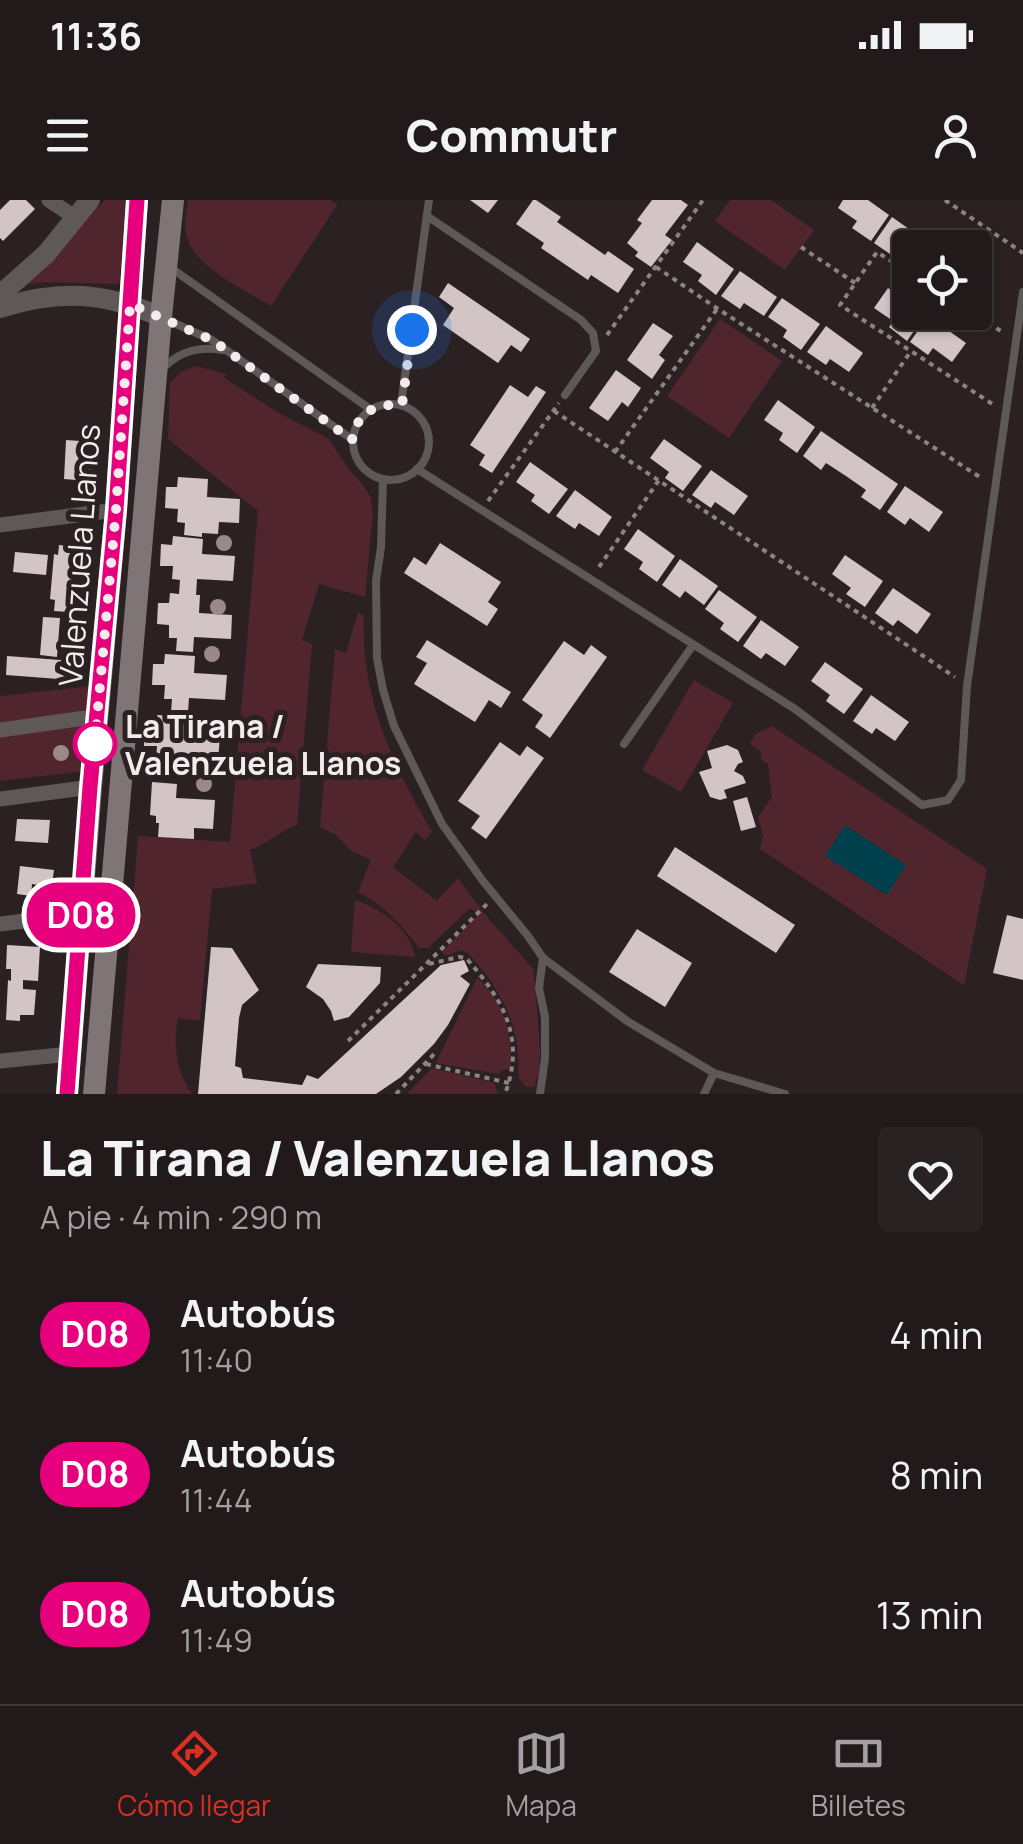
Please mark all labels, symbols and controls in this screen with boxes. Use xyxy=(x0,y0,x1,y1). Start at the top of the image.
text: 11:36 xyxy=(50,9,142,61)
text: Commutr xyxy=(406,104,617,166)
icon: menu xyxy=(40,108,95,163)
icon: person xyxy=(928,108,983,163)
map controls xyxy=(892,230,992,330)
button: locate xyxy=(892,230,992,330)
your location xyxy=(387,305,437,355)
street label: Valenzuela Llanos xyxy=(48,422,110,688)
place label: La Tirana / Valenzuela Llanos xyxy=(125,704,401,785)
marker: La Tirana / Valenzuela Llanos xyxy=(74,723,116,765)
line badge: D08 xyxy=(23,882,138,948)
text: D08 xyxy=(47,891,116,939)
text: La Tirana / Valenzuela Llanos xyxy=(40,1125,715,1190)
button: heart xyxy=(878,1127,983,1232)
text: A pie · 4 min · 290 m xyxy=(40,1195,322,1239)
text: Autobús xyxy=(180,1286,336,1338)
text: 4 min xyxy=(889,1308,983,1360)
text: D08 xyxy=(61,1310,130,1358)
text: 11:40 xyxy=(180,1338,253,1382)
text: Autobús xyxy=(180,1426,336,1478)
text: 8 min xyxy=(890,1448,983,1500)
text: D08 xyxy=(61,1450,130,1498)
text: 11:44 xyxy=(180,1478,253,1522)
text: Autobús xyxy=(180,1566,336,1618)
text: 13 min xyxy=(876,1588,983,1640)
text: D08 xyxy=(61,1590,130,1638)
text: 11:49 xyxy=(180,1618,253,1662)
tab: Cómo llegar xyxy=(117,1726,271,1824)
tab: Mapa xyxy=(505,1726,577,1824)
tab: Billetes xyxy=(811,1726,906,1824)

